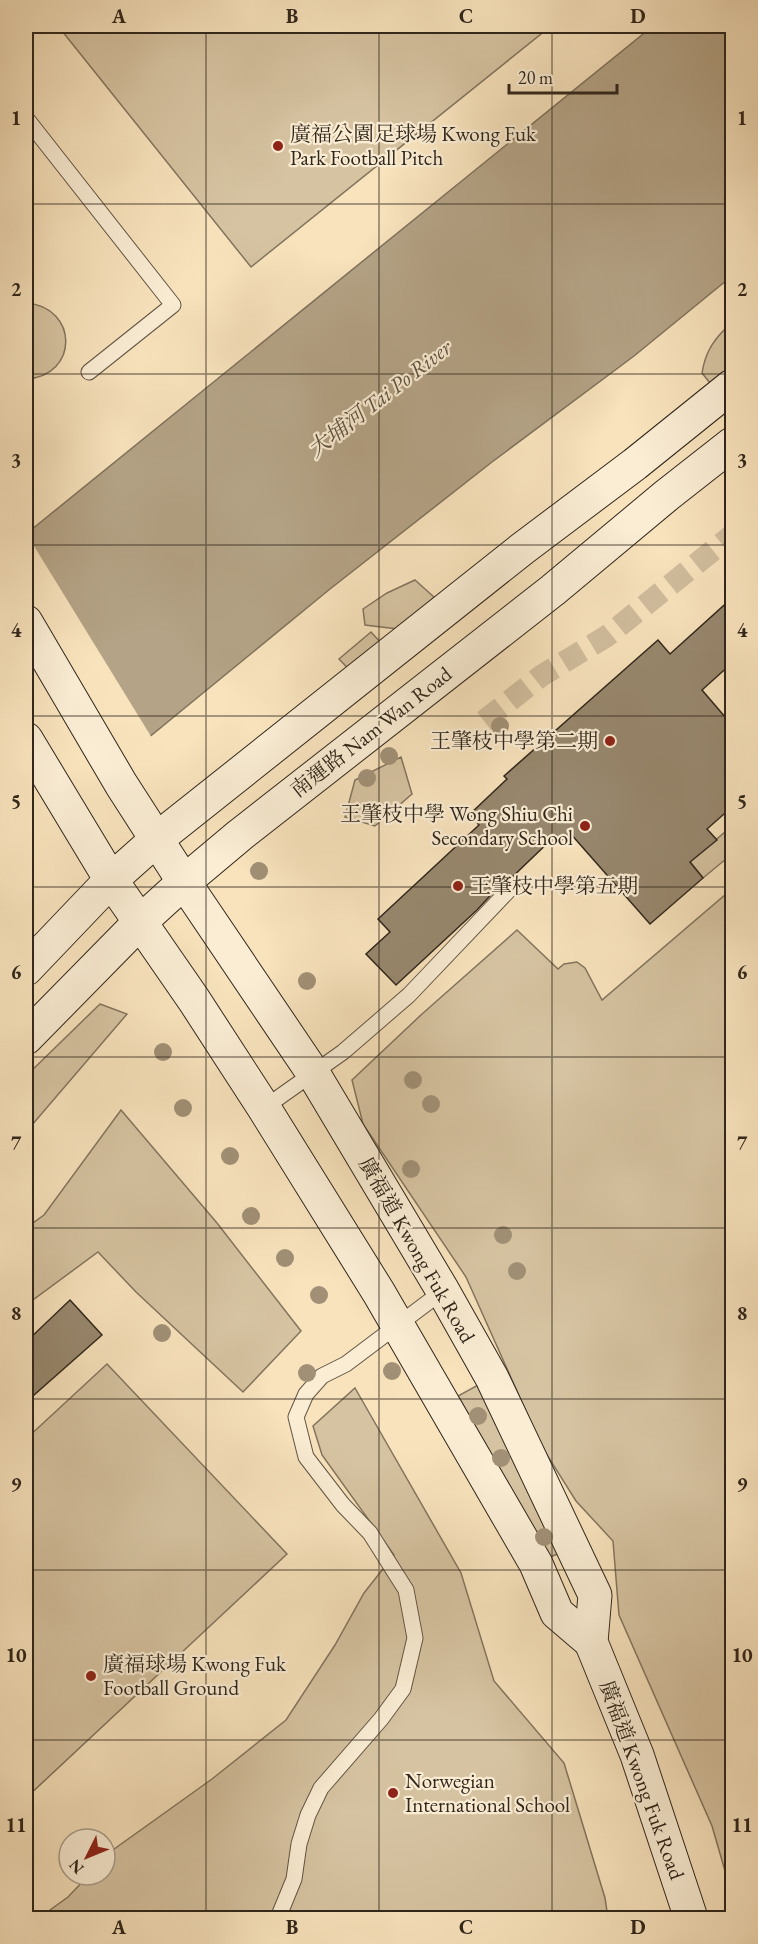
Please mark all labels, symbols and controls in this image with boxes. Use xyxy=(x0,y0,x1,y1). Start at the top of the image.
text: A xyxy=(111,3,127,29)
text: B xyxy=(286,3,298,29)
text: C xyxy=(459,3,473,29)
text: D xyxy=(630,3,646,29)
scale bar xyxy=(509,57,617,95)
text: 20 m xyxy=(518,66,553,89)
text: 1 xyxy=(11,105,21,131)
text: 1 xyxy=(737,105,747,131)
place label: 廣福公園足球場 Kwong Fuk Park Football Pitch xyxy=(290,120,537,171)
marker: 廣福公園足球場 Kwong Fuk Park Football Pitch xyxy=(271,139,285,153)
text: 2 xyxy=(11,276,22,302)
text: 2 xyxy=(737,276,748,302)
water label: 大埔河 Tai Po River xyxy=(301,332,459,464)
text: 3 xyxy=(11,447,21,473)
text: 3 xyxy=(737,447,747,473)
text: 4 xyxy=(11,617,22,643)
text: 4 xyxy=(737,617,748,643)
street label: 南運路 Nam Wan Road xyxy=(285,660,457,803)
place label: 王肇枝中學第二期 xyxy=(430,727,598,754)
marker: 王肇枝中學第二期 xyxy=(603,734,617,748)
text: 5 xyxy=(11,788,21,814)
text: 5 xyxy=(737,788,747,814)
place label: 王肇枝中學 Wong Shiu Chi Secondary School xyxy=(340,800,573,851)
marker: 王肇枝中學 Wong Shiu Chi Secondary School xyxy=(578,819,592,833)
place label: 王肇枝中學第五期 xyxy=(470,872,638,899)
marker: 王肇枝中學第五期 xyxy=(451,879,465,893)
text: 6 xyxy=(11,959,22,985)
text: 6 xyxy=(737,959,748,985)
text: 7 xyxy=(11,1130,22,1156)
text: 7 xyxy=(737,1130,748,1156)
street label: 廣福道 Kwong Fuk Road xyxy=(353,1152,482,1348)
text: 8 xyxy=(11,1300,21,1326)
text: 8 xyxy=(737,1300,747,1326)
text: 9 xyxy=(11,1471,22,1497)
text: 9 xyxy=(737,1471,748,1497)
text: 10 xyxy=(5,1642,27,1668)
text: 10 xyxy=(731,1642,753,1668)
place label: 廣福球場 Kwong Fuk Football Ground xyxy=(103,1650,287,1701)
marker: 廣福球場 Kwong Fuk Football Ground xyxy=(84,1669,98,1683)
street label: 廣福道 Kwong Fuk Road xyxy=(594,1677,691,1883)
place label: Norwegian International School xyxy=(405,1767,570,1818)
marker: Norwegian International School xyxy=(386,1786,400,1800)
text: 11 xyxy=(5,1812,27,1838)
text: 11 xyxy=(731,1812,753,1838)
north arrow xyxy=(57,1827,117,1887)
text: N xyxy=(64,1855,88,1879)
text: A xyxy=(111,1914,127,1940)
text: B xyxy=(286,1914,298,1940)
text: C xyxy=(459,1914,473,1940)
text: D xyxy=(630,1914,646,1940)

